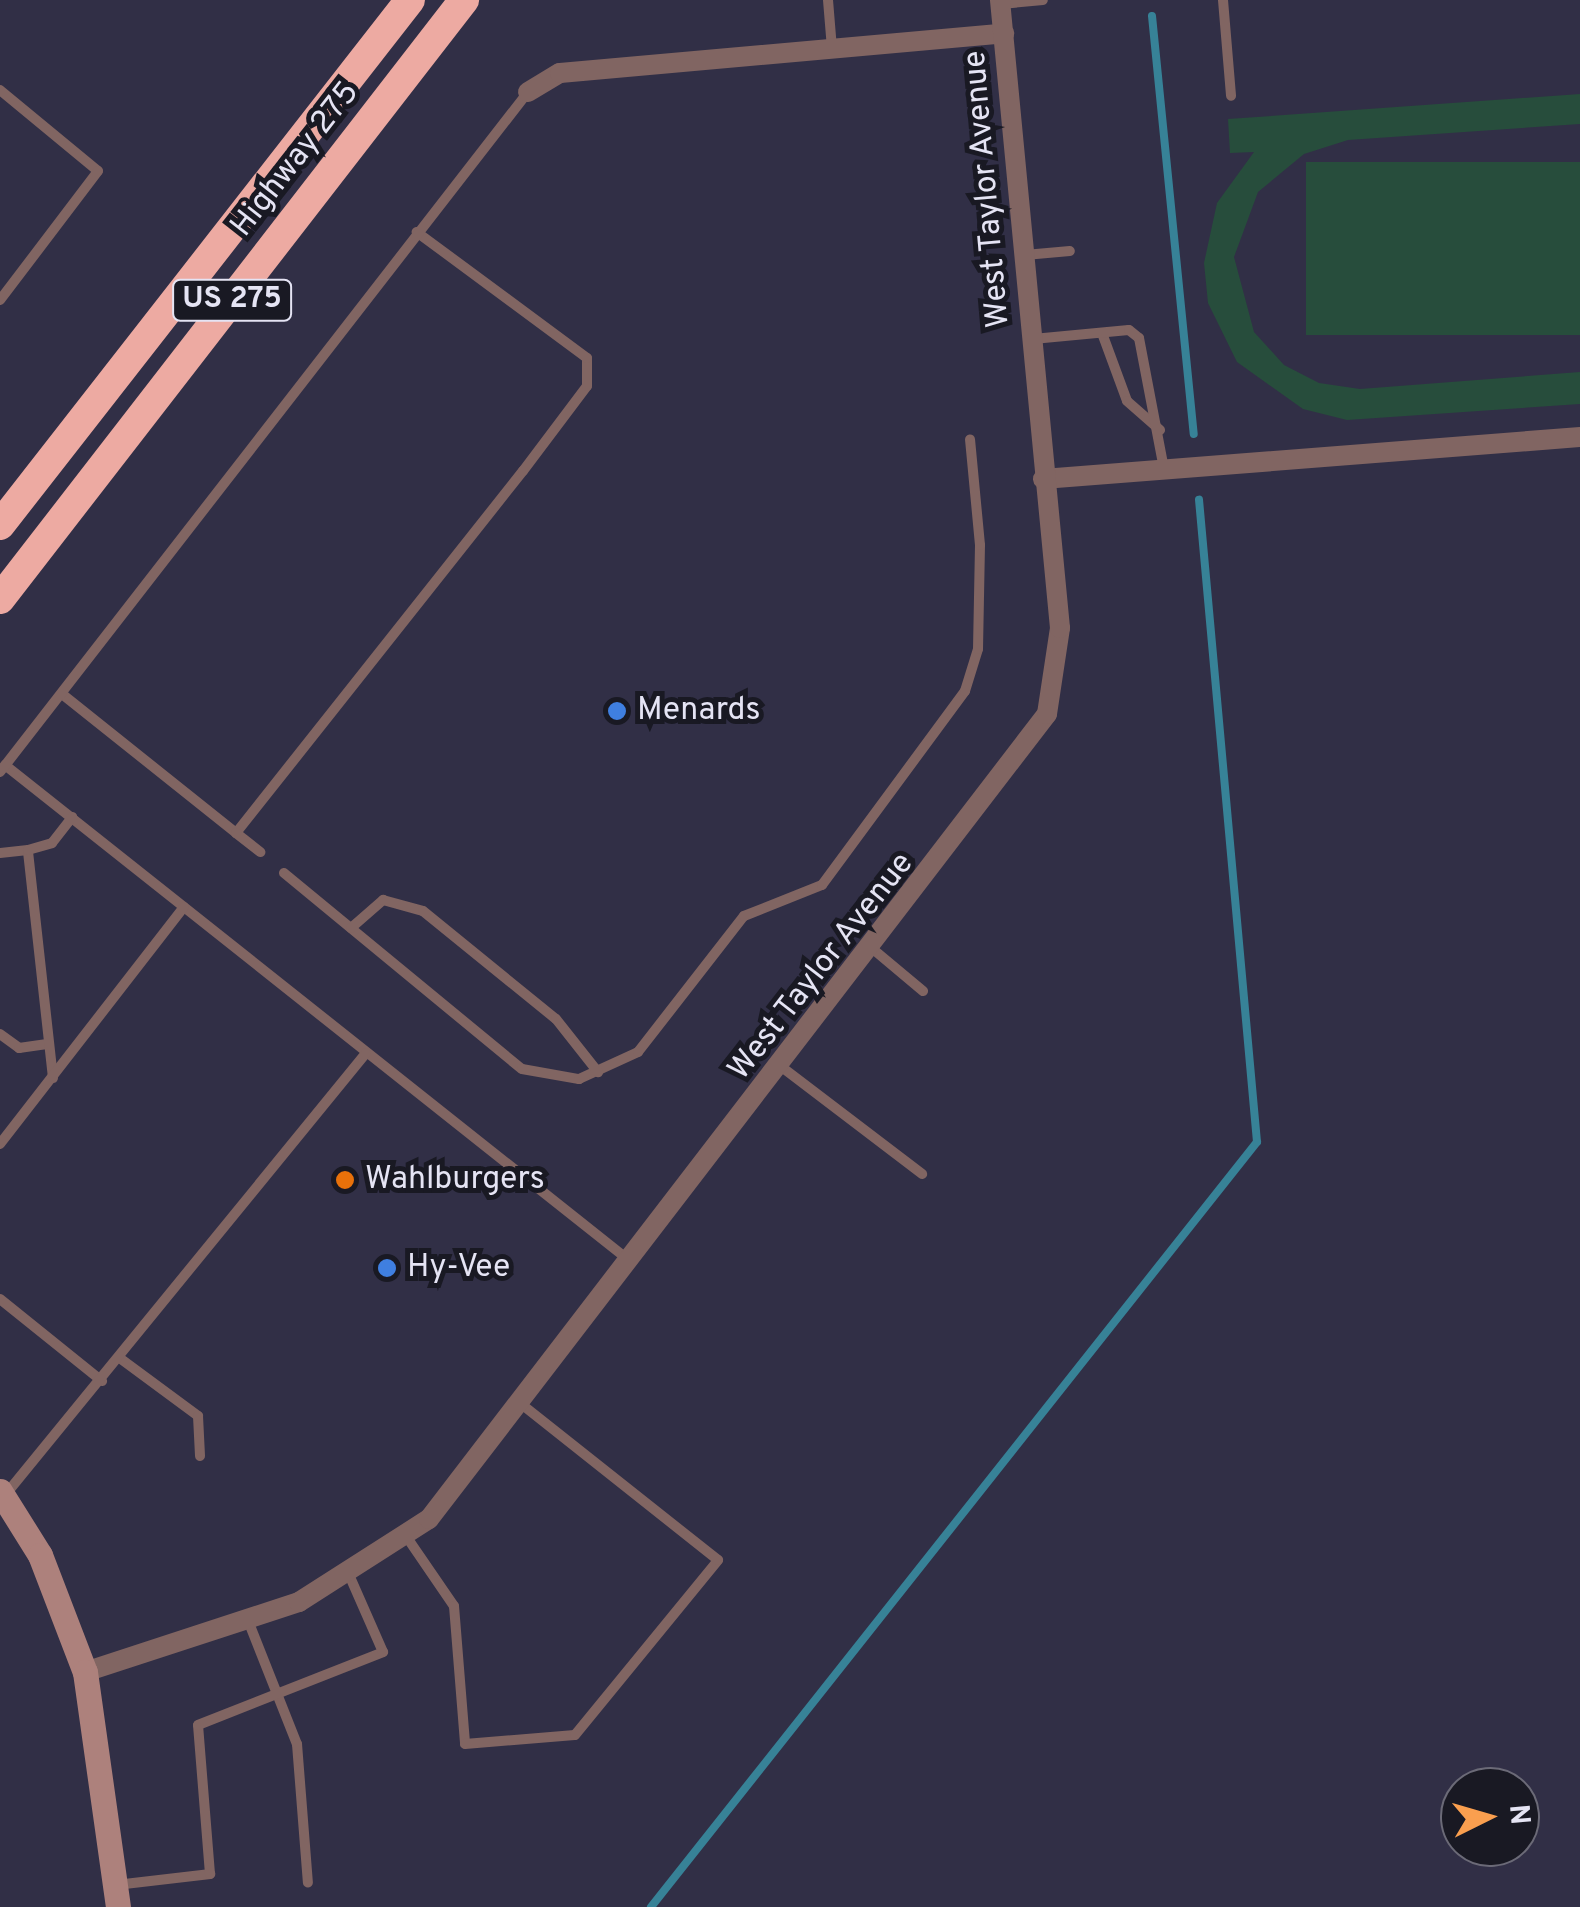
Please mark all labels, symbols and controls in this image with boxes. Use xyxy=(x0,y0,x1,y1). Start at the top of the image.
street label: West Taylor Avenue xyxy=(957,47,1019,331)
street label: Highway 275 xyxy=(224,75,368,245)
road number: US 275 xyxy=(172,275,292,325)
place label: Menards xyxy=(637,692,760,730)
marker: Menards xyxy=(606,700,628,722)
street label: West Taylor Avenue xyxy=(720,845,924,1089)
place label: Wahlburgers xyxy=(365,1161,545,1199)
marker: Wahlburgers xyxy=(334,1169,356,1191)
place label: Hy-Vee xyxy=(407,1249,510,1287)
marker: Hy-Vee xyxy=(376,1257,398,1279)
north arrow xyxy=(1440,1767,1540,1867)
text: N xyxy=(1499,1803,1537,1826)

